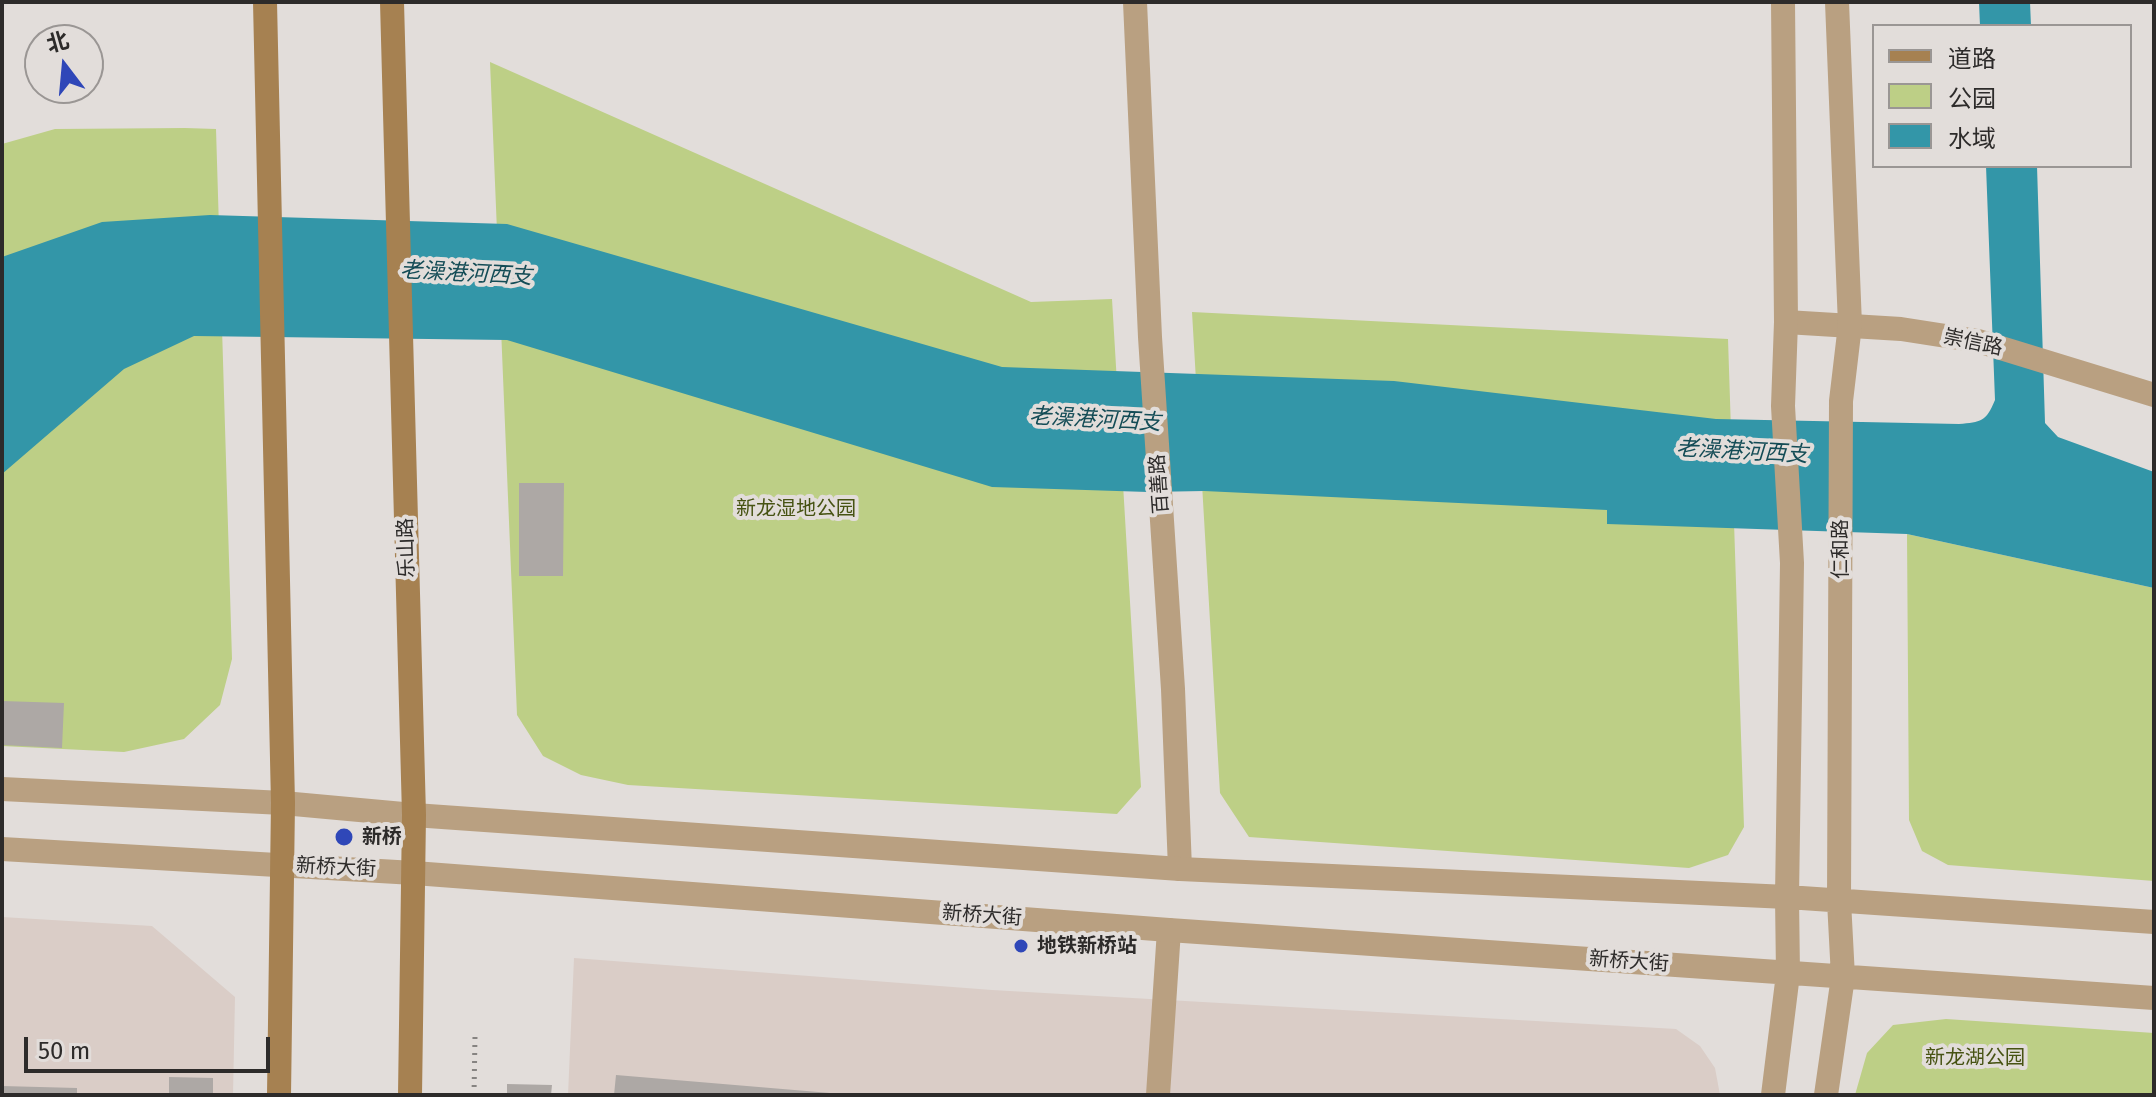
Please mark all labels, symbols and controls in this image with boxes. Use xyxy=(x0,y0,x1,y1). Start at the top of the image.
north arrow xyxy=(24,24,104,104)
legend xyxy=(1872,24,2132,168)
text: 北 xyxy=(43,26,72,58)
text: 道路 xyxy=(1948,45,1996,73)
text: 公园 xyxy=(1948,85,1996,113)
text: 水域 xyxy=(1948,125,1996,153)
water label: 老澡港河西支 xyxy=(399,257,533,291)
street label: 崇信路 xyxy=(1941,325,2005,361)
water label: 老澡港河西支 xyxy=(1028,403,1162,437)
water label: 老澡港河西支 xyxy=(1675,435,1809,469)
street label: 百善路 xyxy=(1146,453,1174,515)
park label: 新龙湿地公园 xyxy=(736,497,856,521)
street label: 乐山路 xyxy=(394,518,420,578)
street label: 仁和路 xyxy=(1829,519,1853,579)
place label: 新桥 xyxy=(362,825,402,849)
marker: 新桥 xyxy=(333,826,355,848)
street label: 新桥大街 xyxy=(295,854,377,882)
street label: 新桥大街 xyxy=(941,901,1023,931)
place label: 地铁新桥站 xyxy=(1037,934,1137,958)
marker: 地铁新桥站 xyxy=(1012,937,1030,955)
street label: 新桥大街 xyxy=(1588,947,1670,977)
scale bar xyxy=(28,1021,274,1071)
text: 50 m xyxy=(38,1037,90,1065)
park label: 新龙湖公园 xyxy=(1925,1046,2025,1070)

